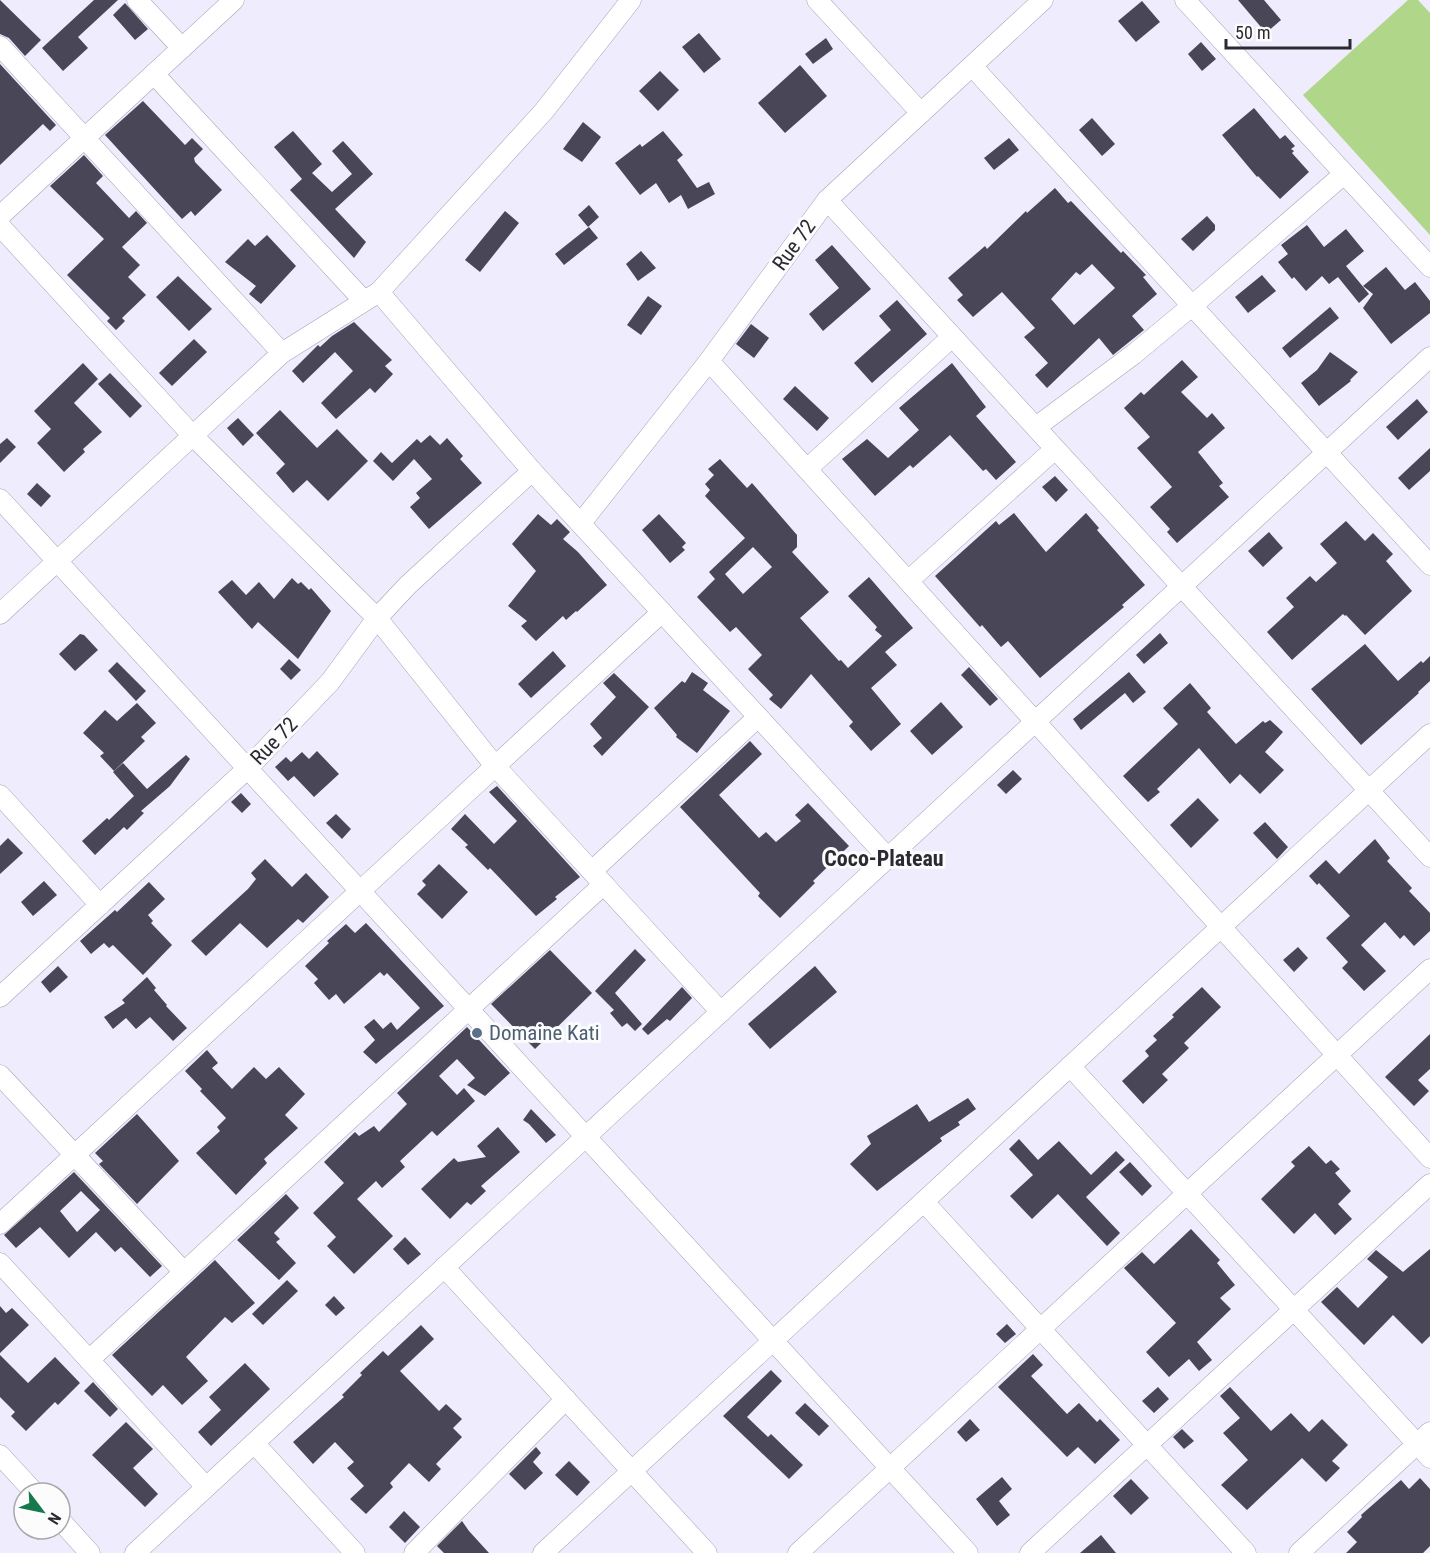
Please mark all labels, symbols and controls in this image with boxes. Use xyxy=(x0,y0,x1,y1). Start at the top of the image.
scale bar xyxy=(1226,12,1350,50)
text: 50 m xyxy=(1235,22,1270,43)
street label: Rue 72 xyxy=(768,215,820,275)
street label: Rue 72 xyxy=(246,712,302,770)
district label: Coco-Plateau xyxy=(824,846,944,871)
place label: Domaine Kati xyxy=(489,1021,600,1045)
marker: Domaine Kati xyxy=(470,1026,484,1040)
north arrow xyxy=(12,1481,72,1541)
text: N xyxy=(44,1509,65,1528)

